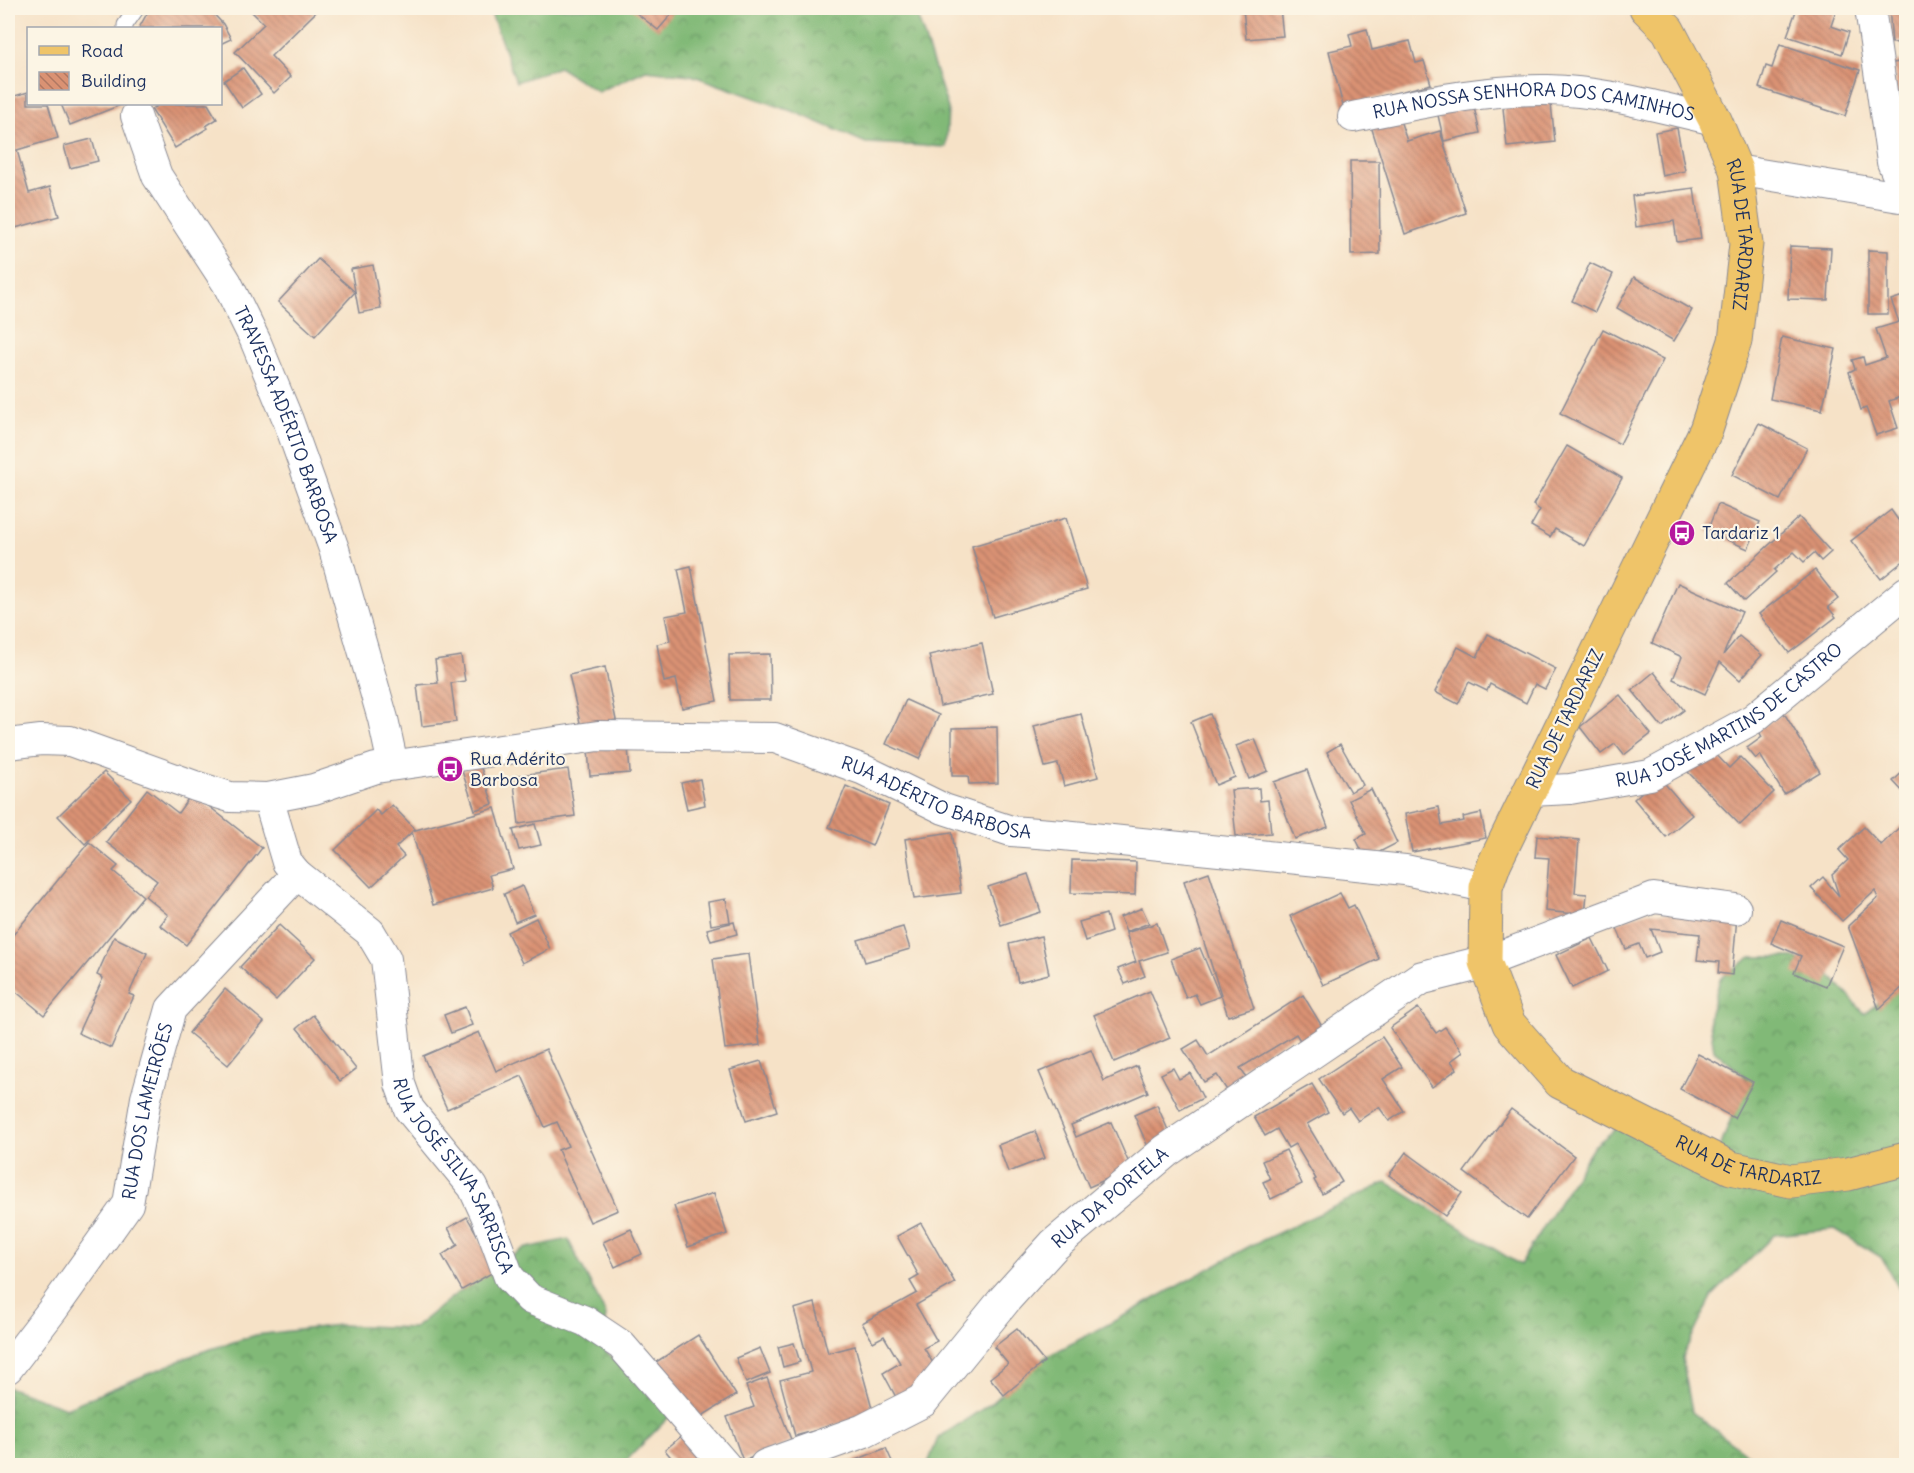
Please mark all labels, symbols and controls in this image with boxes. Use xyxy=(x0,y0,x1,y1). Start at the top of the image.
legend xyxy=(27,27,222,105)
text: Road xyxy=(81,39,124,62)
text: Building xyxy=(81,69,146,92)
street label: RUA NOSSA SENHORA DOS CAMINHOS xyxy=(1371,78,1697,126)
street label: RUA DE TARDARIZ xyxy=(1721,155,1758,312)
street label: TRAVESSA ADÉRITO BARBOSA xyxy=(229,302,343,546)
bus stop icon: Tardariz 1 xyxy=(1667,518,1697,548)
place label: Tardariz 1 xyxy=(1702,521,1780,544)
street label: RUA JOSÉ MARTINS DE CASTRO xyxy=(1614,638,1847,792)
street label: RUA DE TARDARIZ xyxy=(1521,645,1608,792)
place label: Rua Adérito Barbosa xyxy=(470,747,566,791)
street label: RUA ADÉRITO BARBOSA xyxy=(838,751,1032,844)
bus stop icon: Rua Adérito Barbosa xyxy=(435,754,465,784)
street label: RUA DOS LAMEIRÕES xyxy=(117,1020,178,1202)
street label: RUA JOSÉ SILVA SARRISCA xyxy=(388,1077,519,1277)
street label: RUA DE TARDARIZ xyxy=(1672,1130,1823,1192)
street label: RUA DA PORTELA xyxy=(1047,1142,1173,1253)

